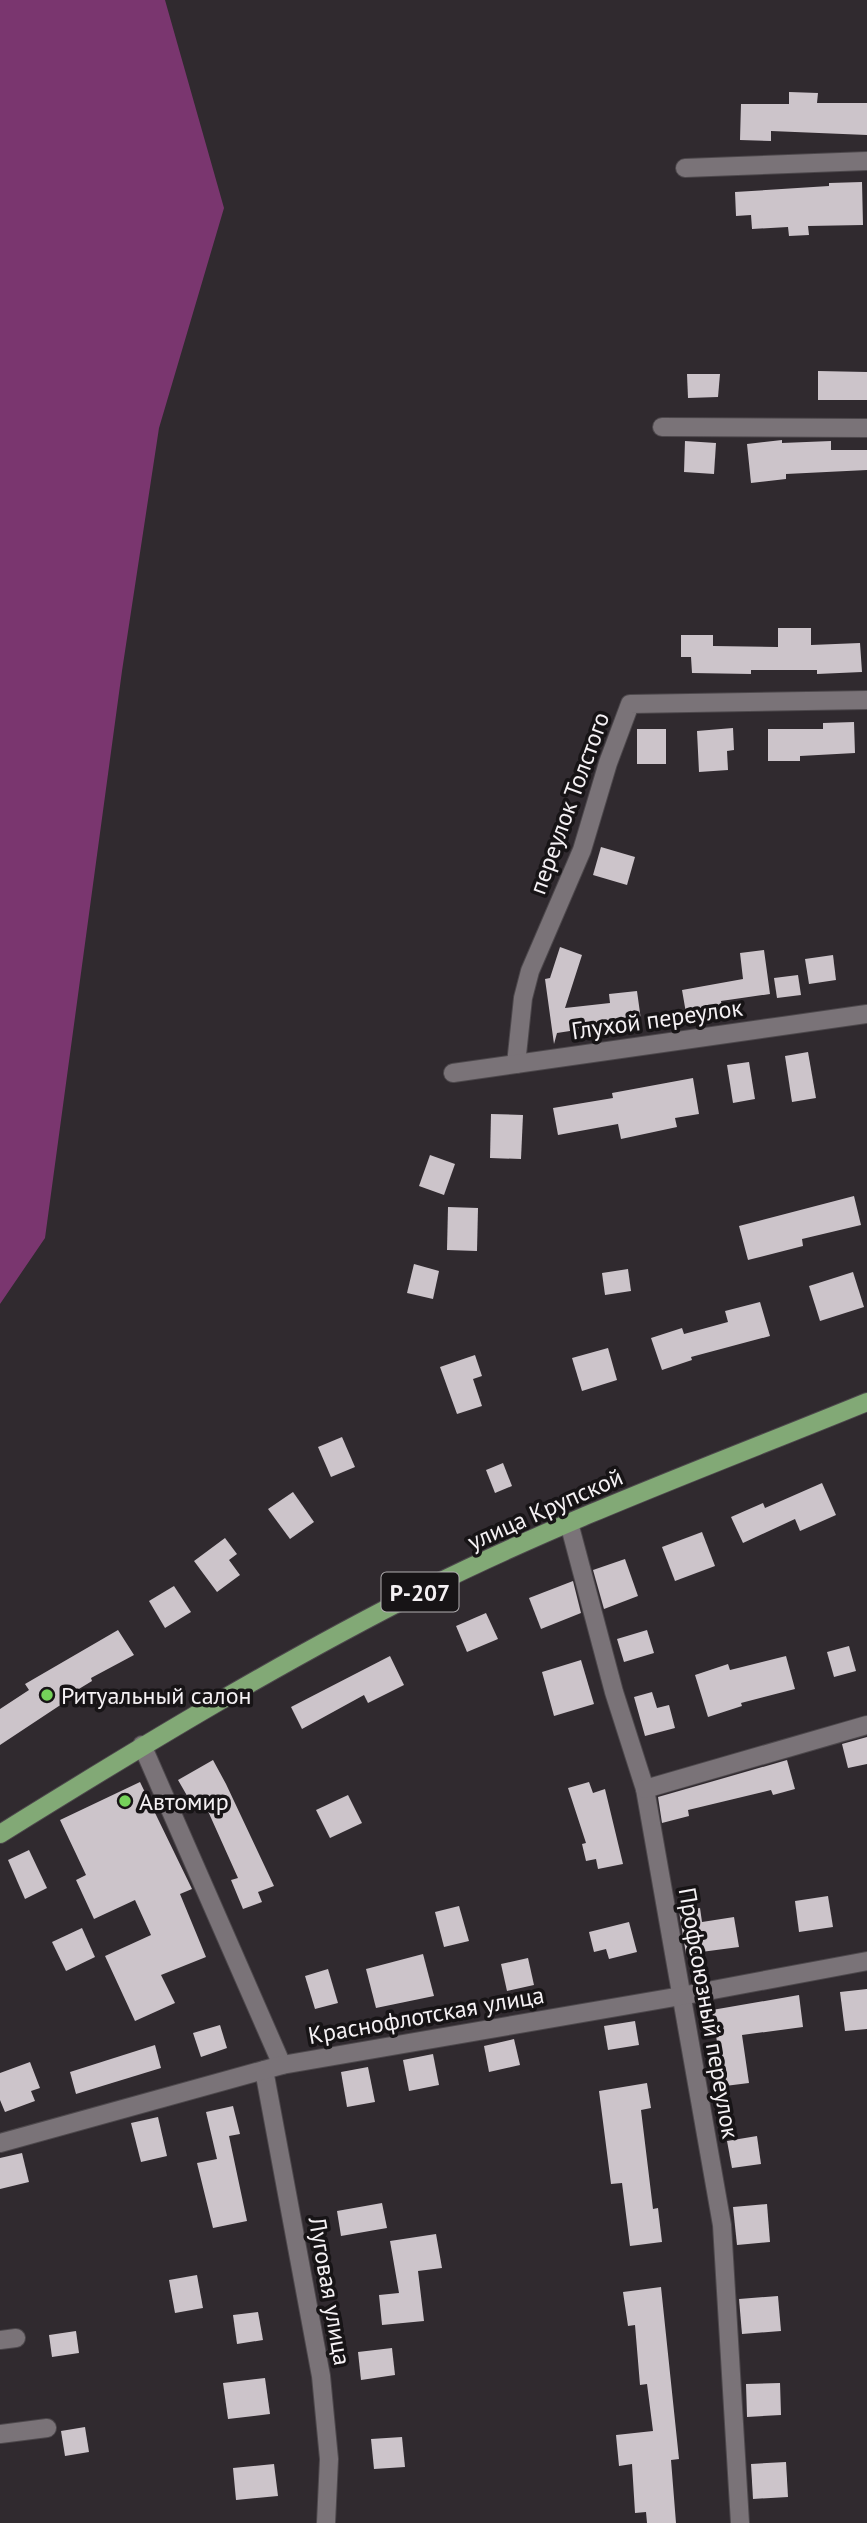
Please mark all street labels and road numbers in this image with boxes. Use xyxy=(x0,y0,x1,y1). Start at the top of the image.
street label: переулок Толстого xyxy=(522,708,616,898)
street label: Глухой переулок xyxy=(569,992,745,1046)
street label: улица Крупской xyxy=(462,1461,628,1557)
road number: Р-207 xyxy=(382,1572,458,1611)
street label: Профсоюзный переулок xyxy=(672,1885,746,2141)
street label: Краснофлотская улица xyxy=(306,1979,546,2051)
street label: Луговая улица xyxy=(302,2213,358,2368)

